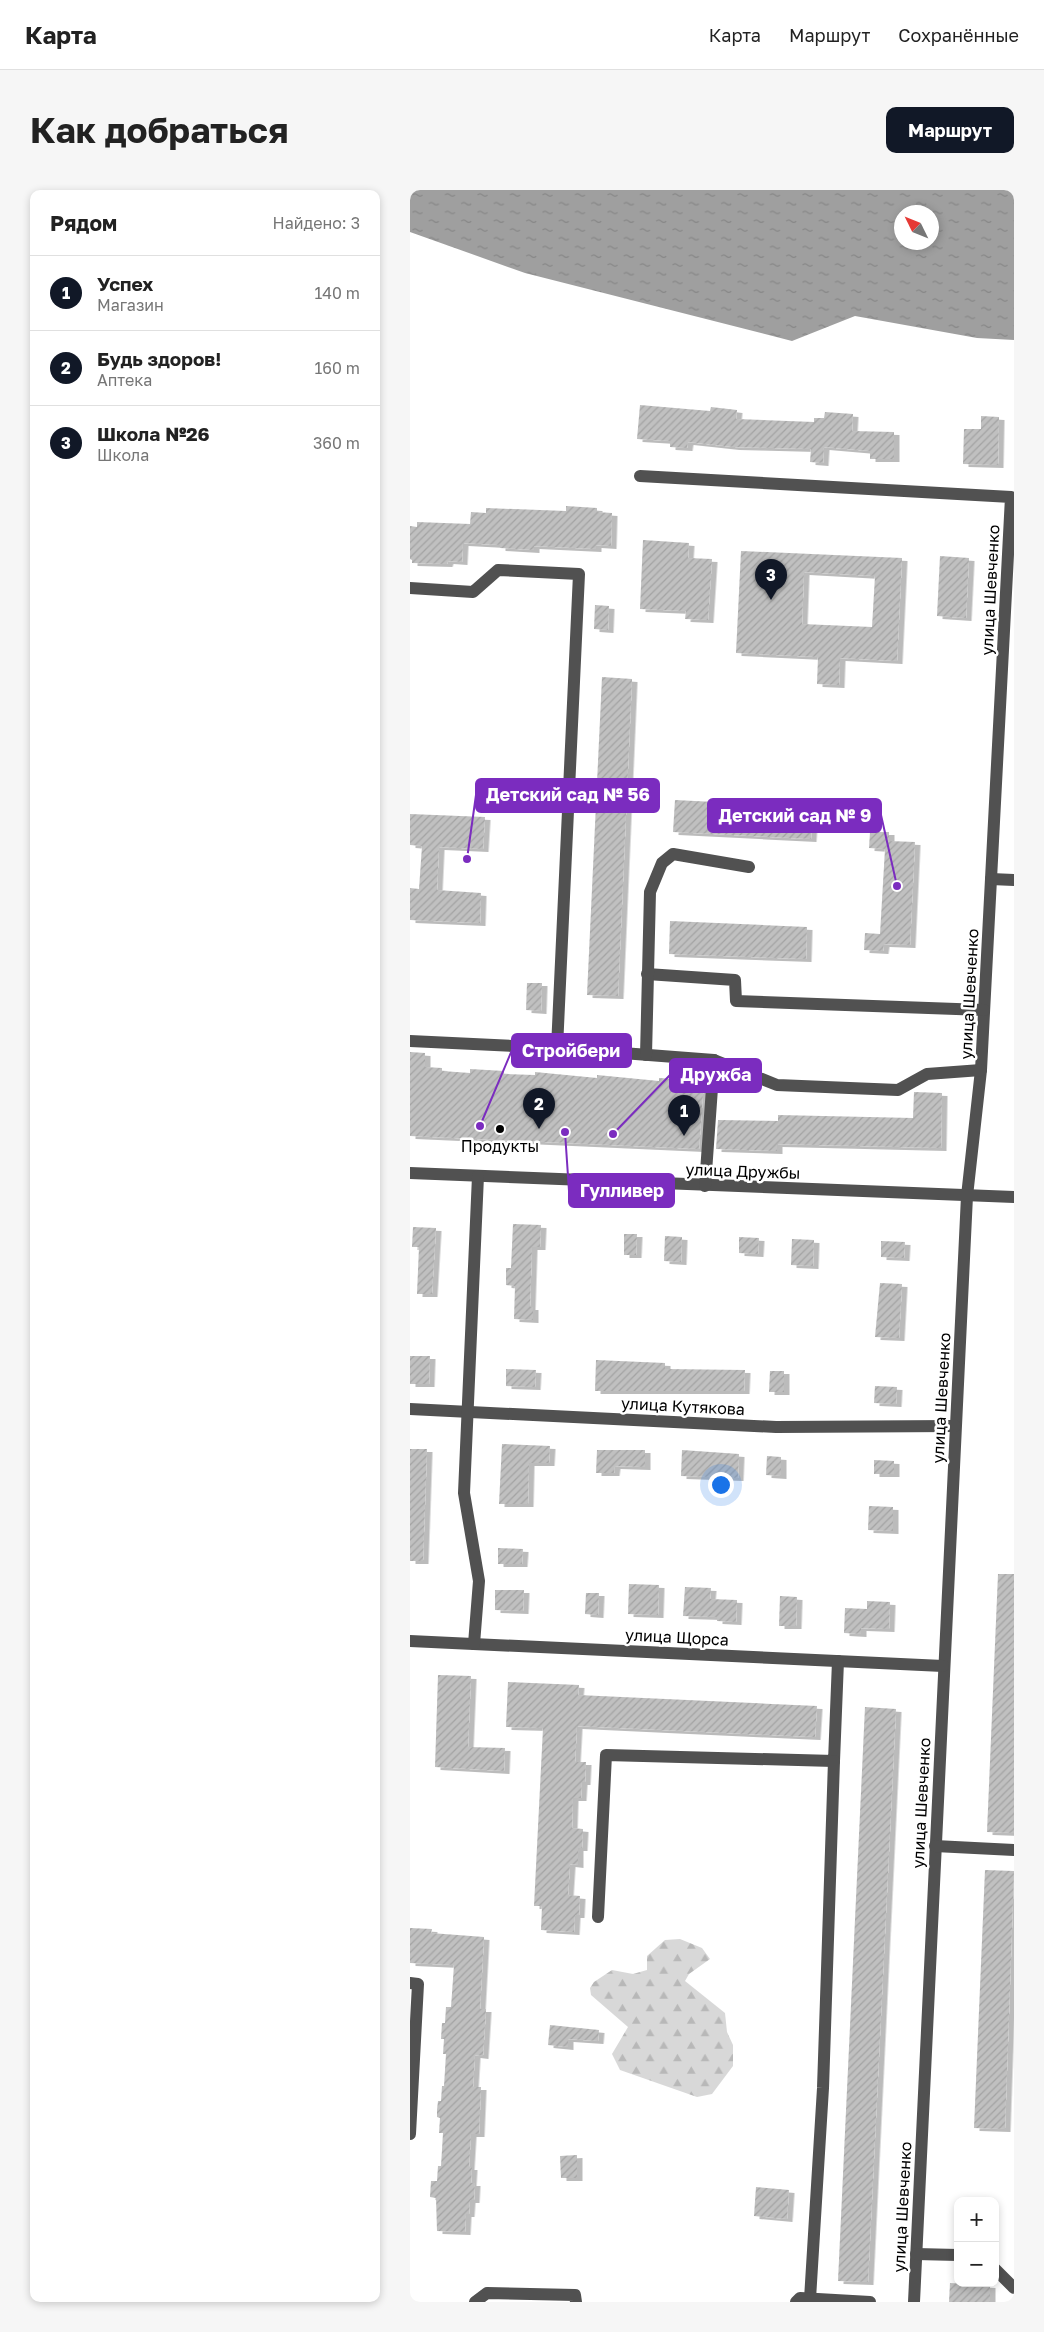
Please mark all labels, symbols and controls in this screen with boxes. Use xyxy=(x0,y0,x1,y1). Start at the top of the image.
text: Карта xyxy=(25,20,97,49)
text: Карта xyxy=(709,24,761,46)
text: Маршрут xyxy=(789,24,870,46)
text: Сохранённые xyxy=(898,24,1019,46)
button: Маршрут xyxy=(886,107,1014,153)
text: Как добраться xyxy=(30,109,288,151)
north arrow xyxy=(894,205,939,250)
text: Рядом xyxy=(50,210,117,236)
text: Найдено: 3 xyxy=(273,213,360,233)
text: Успех xyxy=(97,272,153,295)
text: 1 xyxy=(62,283,70,303)
text: 140 m xyxy=(314,283,360,303)
text: Магазин xyxy=(97,295,164,315)
text: Будь здоров! xyxy=(97,347,221,370)
text: 2 xyxy=(61,358,71,378)
text: 160 m xyxy=(314,358,360,378)
text: Аптека xyxy=(97,370,152,390)
text: Школа №26 xyxy=(97,422,210,445)
text: 3 xyxy=(61,433,71,453)
text: 360 m xyxy=(313,433,360,453)
text: Школа xyxy=(97,445,149,465)
street label: улица Шевченко xyxy=(977,524,1003,656)
pin: 3 xyxy=(755,559,787,600)
callout: Детский сад № 56 xyxy=(476,779,659,812)
text: Детский сад № 56 xyxy=(486,783,650,805)
callout: Детский сад № 9 xyxy=(708,799,881,832)
text: Детский сад № 9 xyxy=(719,804,871,826)
street label: улица Шевченко xyxy=(956,928,982,1060)
callout: Стройбери xyxy=(512,1034,631,1067)
text: Стройбери xyxy=(522,1039,620,1061)
callout: Дружба xyxy=(670,1059,761,1092)
text: Дружба xyxy=(680,1063,752,1085)
pin: 2 xyxy=(523,1088,555,1129)
pin: 1 xyxy=(668,1095,700,1136)
marker: Продукты xyxy=(494,1123,506,1135)
place label: Продукты xyxy=(461,1136,539,1156)
street label: улица Дружбы xyxy=(685,1159,801,1183)
callout: Гулливер xyxy=(569,1174,674,1207)
text: Гулливер xyxy=(580,1179,664,1201)
street label: улица Шевченко xyxy=(928,1332,954,1464)
street label: улица Кутякова xyxy=(621,1393,745,1419)
your location xyxy=(708,1472,734,1498)
street label: улица Щорса xyxy=(625,1624,729,1650)
street label: улица Шевченко xyxy=(908,1737,934,1869)
street label: улица Шевченко xyxy=(889,2141,915,2273)
map controls xyxy=(954,2197,999,2287)
button: + xyxy=(954,2197,999,2242)
button: − xyxy=(954,2242,999,2287)

